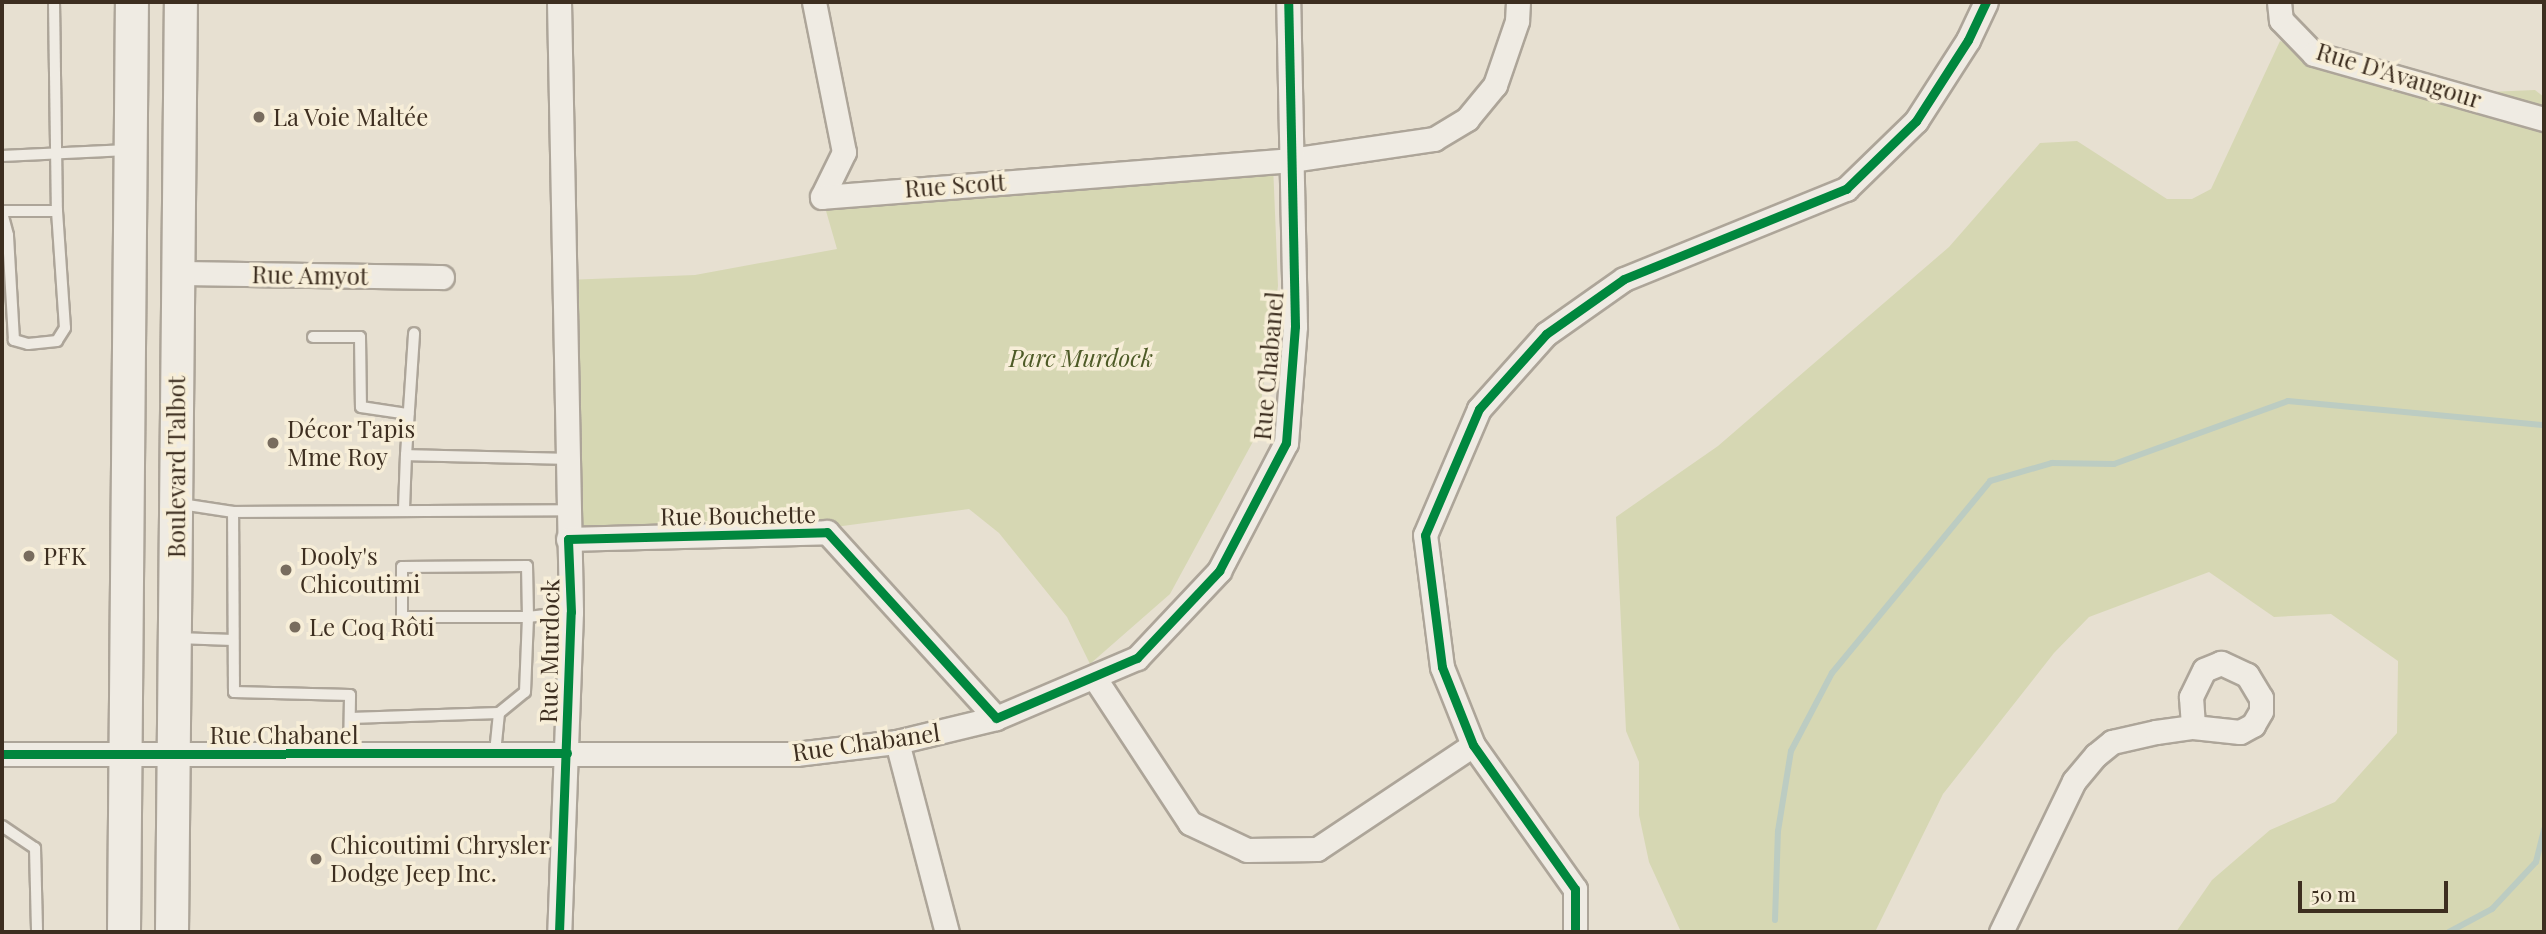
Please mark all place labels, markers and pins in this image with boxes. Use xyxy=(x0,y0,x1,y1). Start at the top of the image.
place label: La Voie Maltée xyxy=(273,103,429,131)
marker: La Voie Maltée xyxy=(251,109,267,125)
place label: Décor Tapis Mme Roy xyxy=(287,415,416,471)
marker: Décor Tapis Mme Roy xyxy=(265,435,281,451)
place label: PFK xyxy=(43,542,86,570)
place label: Dooly's Chicoutimi xyxy=(300,542,420,598)
marker: PFK xyxy=(21,548,37,564)
marker: Dooly's Chicoutimi xyxy=(278,562,294,578)
place label: Le Coq Rôti xyxy=(309,613,435,641)
marker: Le Coq Rôti xyxy=(287,619,303,635)
place label: Chicoutimi Chrysler Dodge Jeep Inc. xyxy=(330,831,550,887)
marker: Chicoutimi Chrysler Dodge Jeep Inc. xyxy=(308,851,324,867)

